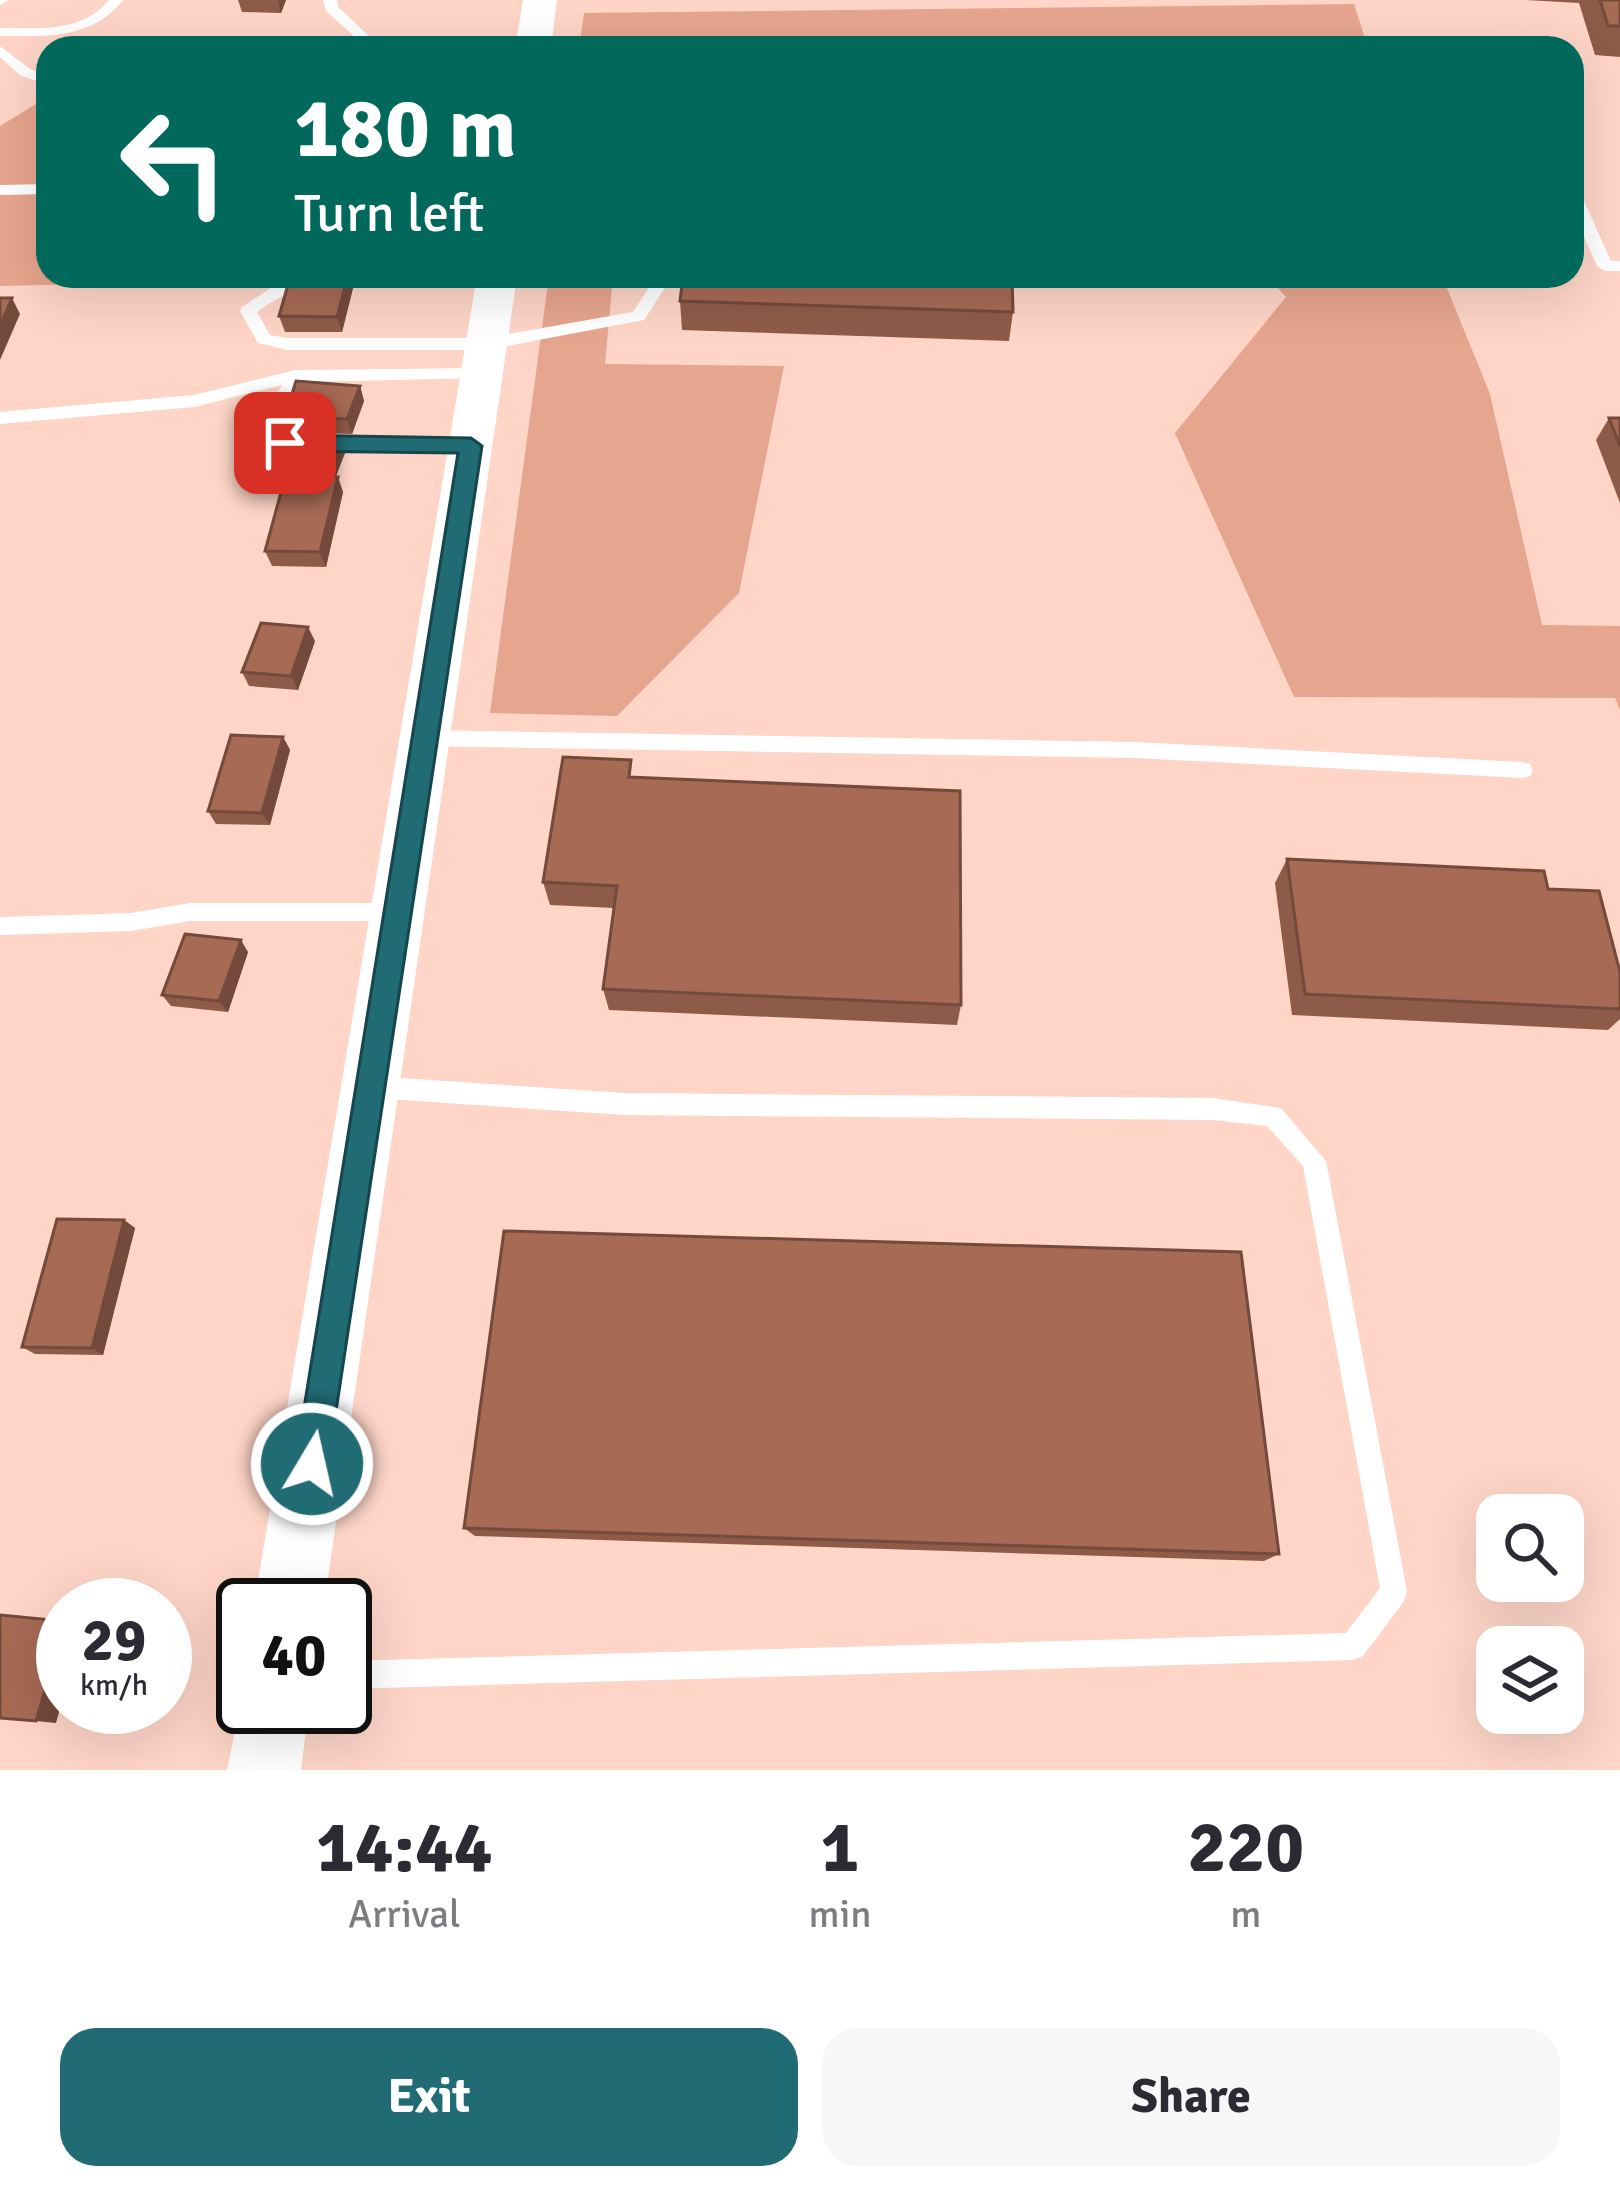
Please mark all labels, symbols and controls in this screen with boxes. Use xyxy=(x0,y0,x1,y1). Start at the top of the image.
text: 180 m xyxy=(294,77,516,181)
icon: left xyxy=(96,84,252,240)
text: Turn left xyxy=(294,180,484,247)
pin xyxy=(234,392,336,494)
icon: arrive xyxy=(252,410,318,476)
position arrow xyxy=(249,1401,375,1527)
map controls xyxy=(1476,1494,1584,1734)
button: search xyxy=(1476,1494,1584,1602)
speed limit sign: 40 xyxy=(216,1578,372,1734)
text: 29 xyxy=(82,1604,146,1678)
button: layers xyxy=(1476,1626,1584,1734)
text: km/h xyxy=(80,1667,148,1704)
text: 14:44 xyxy=(316,1803,493,1892)
text: 1 xyxy=(821,1803,859,1892)
text: 220 xyxy=(1187,1803,1304,1892)
text: Arrival xyxy=(348,1890,460,1938)
text: min xyxy=(809,1890,872,1938)
text: m xyxy=(1230,1890,1261,1938)
button: Exit xyxy=(60,2028,798,2166)
button: Share xyxy=(822,2028,1560,2166)

